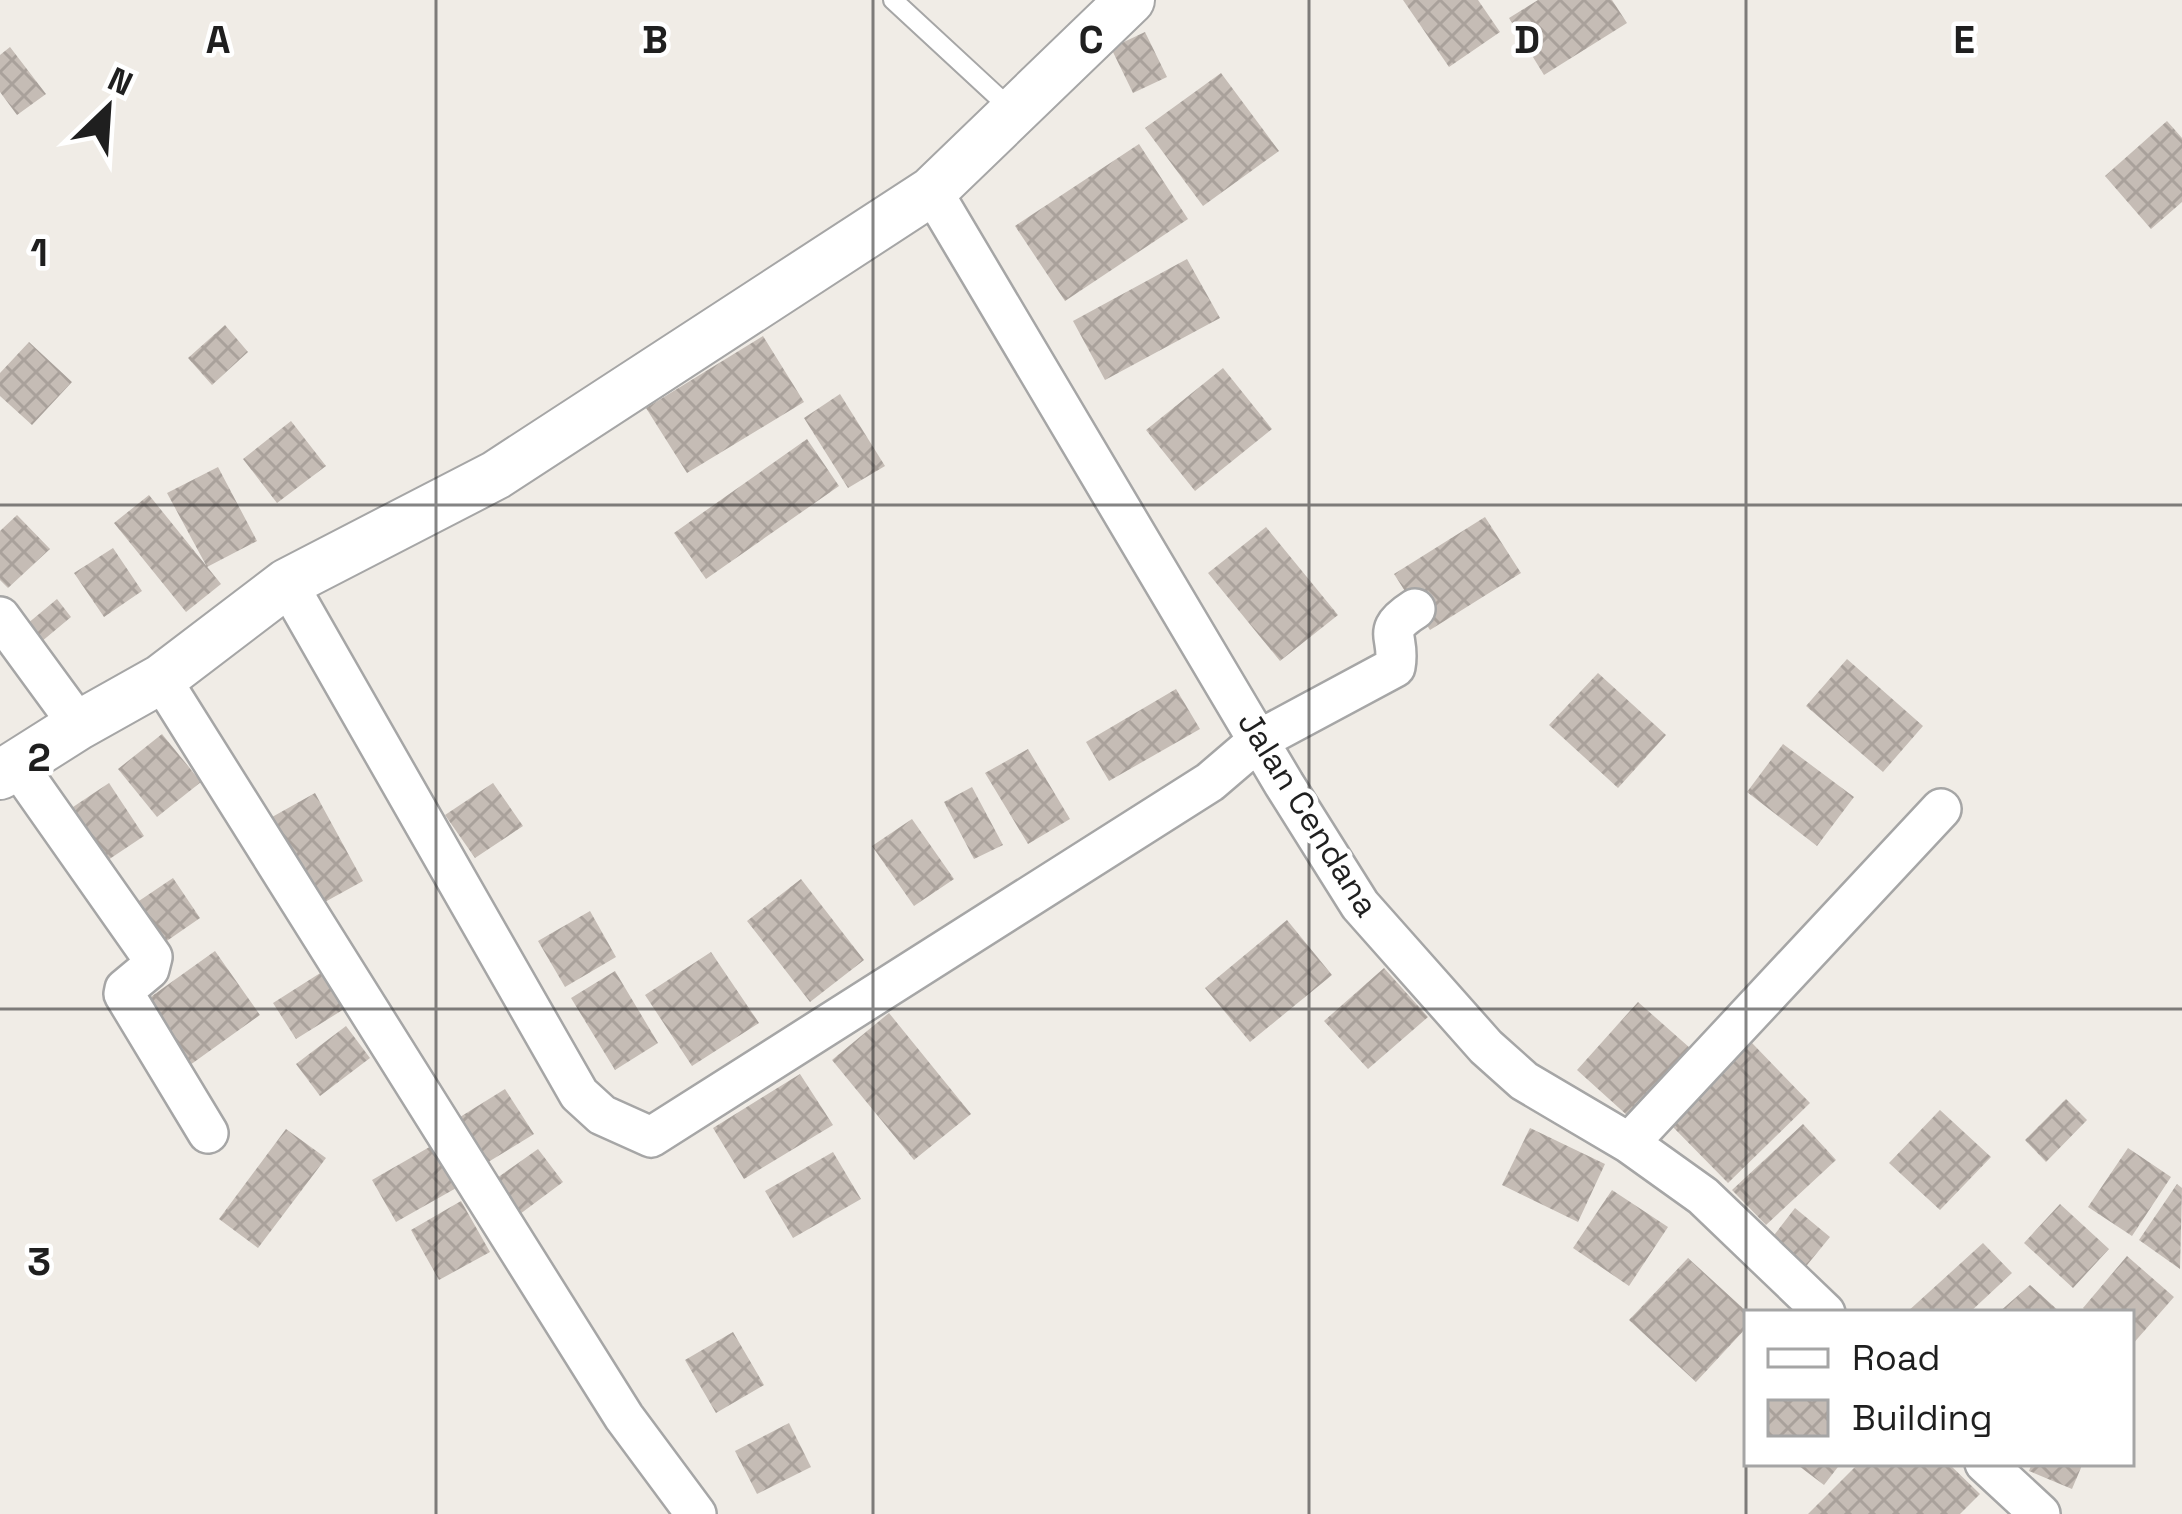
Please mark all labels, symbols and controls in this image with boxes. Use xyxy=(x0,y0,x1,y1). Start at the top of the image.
text: A xyxy=(206,15,231,64)
text: B xyxy=(642,15,668,64)
text: C xyxy=(1078,15,1104,64)
text: D xyxy=(1514,15,1540,64)
text: E xyxy=(1953,15,1975,64)
north arrow xyxy=(48,48,168,168)
text: N xyxy=(101,58,139,105)
text: 1 xyxy=(30,228,48,277)
street label: Jalan Cendana xyxy=(1228,704,1388,924)
text: 2 xyxy=(27,733,51,782)
text: 3 xyxy=(27,1237,51,1286)
legend xyxy=(1744,1310,2134,1466)
text: Road xyxy=(1852,1335,1940,1381)
text: Building xyxy=(1852,1395,1993,1441)

